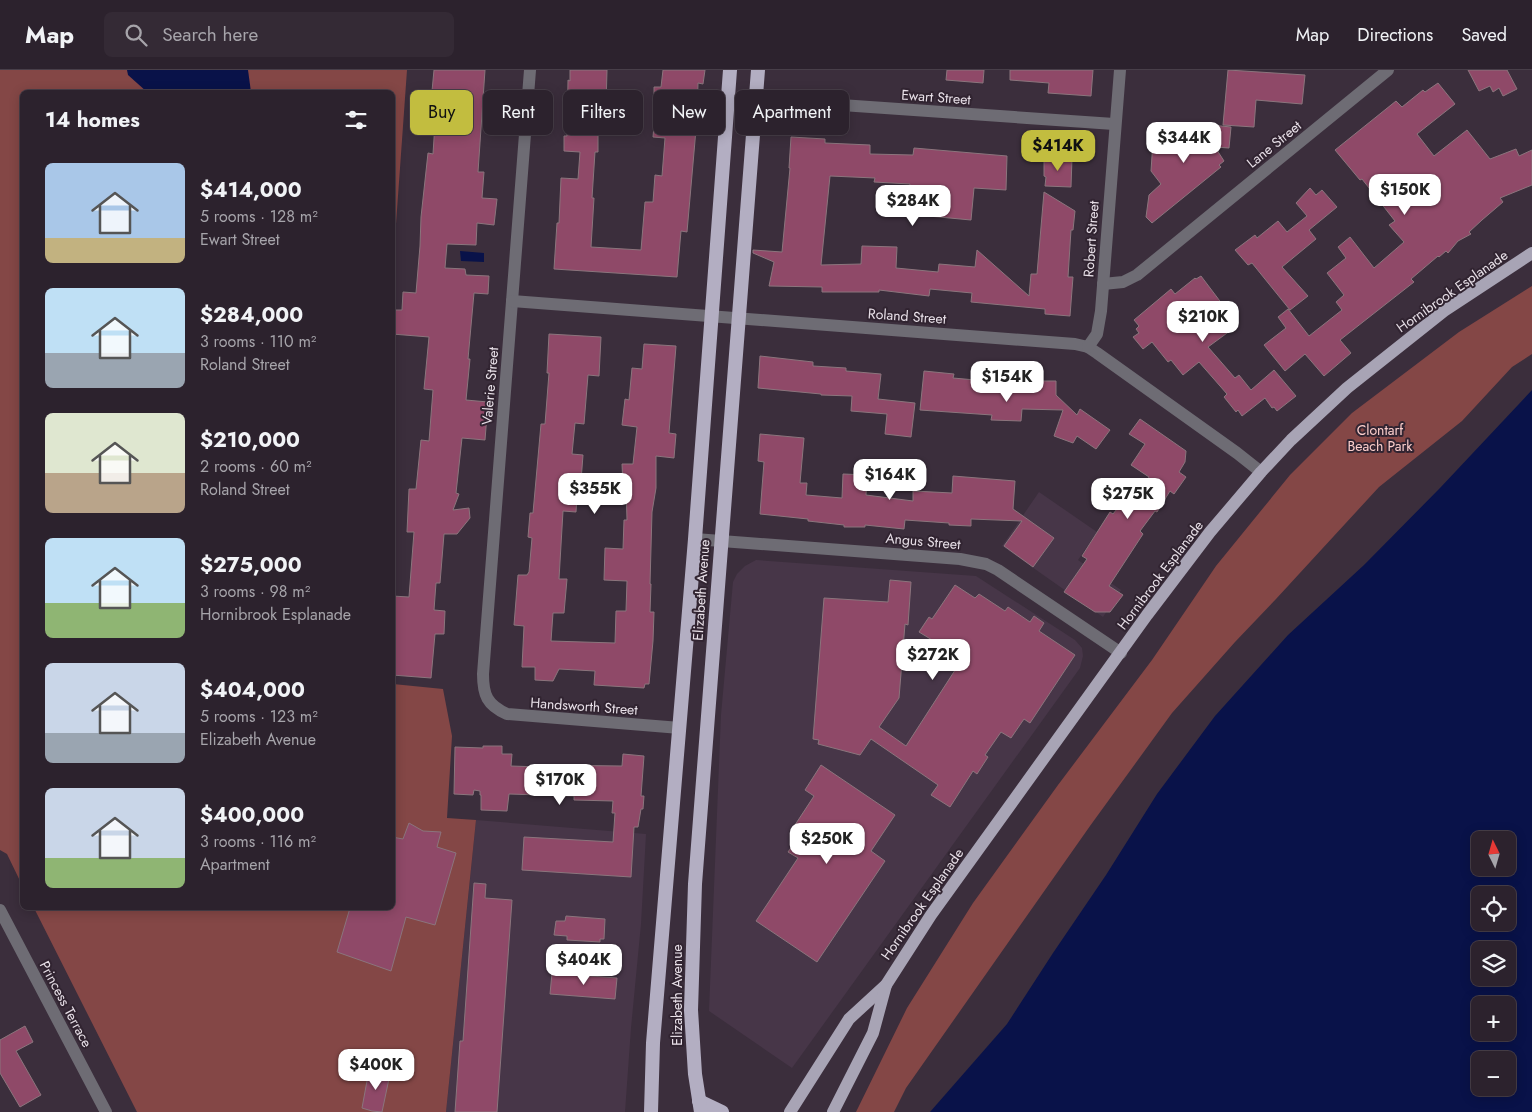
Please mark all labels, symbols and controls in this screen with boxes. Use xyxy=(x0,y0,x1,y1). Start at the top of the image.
search box xyxy=(104,12,454,57)
text: Map xyxy=(25,17,74,52)
icon: search xyxy=(122,21,150,49)
text: Search here xyxy=(162,21,258,48)
text: Map xyxy=(1296,22,1329,48)
text: Directions xyxy=(1357,22,1433,48)
text: Saved xyxy=(1461,22,1507,48)
street label: Ewart Street xyxy=(901,85,972,109)
chip: Buy xyxy=(410,90,473,135)
chip: Rent xyxy=(483,90,553,135)
chip: Filters xyxy=(563,90,643,135)
chip: New xyxy=(653,90,725,135)
chip: Apartment xyxy=(735,90,849,135)
text: 14 homes xyxy=(45,105,140,135)
icon: filters xyxy=(342,106,370,134)
street label: Lane Street xyxy=(1242,115,1306,172)
pin: $344K xyxy=(1149,122,1219,164)
text: $344K xyxy=(1157,126,1211,149)
pin: $414K xyxy=(1023,129,1093,172)
text: $414K xyxy=(1032,134,1084,157)
pin: $150K xyxy=(1370,174,1440,216)
text: $414,000 xyxy=(200,175,302,205)
text: $150K xyxy=(1380,178,1430,201)
icon: home xyxy=(85,183,145,243)
pin: $284K xyxy=(878,184,948,227)
text: $284K xyxy=(887,189,939,212)
street label: Robert Street xyxy=(1078,200,1104,278)
text: 5 rooms · 128 m² xyxy=(200,205,318,228)
text: Ewart Street xyxy=(200,228,280,251)
street label: Hornibrook Esplanade xyxy=(1392,245,1512,337)
text: $284,000 xyxy=(200,300,303,330)
pin: $210K xyxy=(1168,300,1238,343)
street label: Roland Street xyxy=(867,303,947,329)
text: $210K xyxy=(1178,305,1228,328)
icon: home xyxy=(85,308,145,368)
text: 3 rooms · 110 m² xyxy=(200,330,316,353)
street label: Valerie Street xyxy=(477,346,503,426)
text: Roland Street xyxy=(200,353,290,376)
pin: $154K xyxy=(972,360,1042,403)
text: $154K xyxy=(982,365,1032,388)
park label: Clontarf Beach Park xyxy=(1348,420,1413,456)
text: $210,000 xyxy=(200,425,300,455)
icon: home xyxy=(85,433,145,493)
text: 2 rooms · 60 m² xyxy=(200,455,312,478)
pin: $164K xyxy=(855,458,925,501)
text: $164K xyxy=(864,463,916,486)
pin: $355K xyxy=(560,472,630,515)
text: $355K xyxy=(569,477,621,500)
text: Roland Street xyxy=(200,478,290,501)
pin: $275K xyxy=(1093,478,1163,520)
text: $275K xyxy=(1102,482,1154,505)
street label: Hornibrook Esplanade xyxy=(1112,516,1208,634)
street label: Angus Street xyxy=(885,528,962,554)
street label: Elizabeth Avenue xyxy=(687,539,715,641)
text: $275,000 xyxy=(200,550,302,580)
icon: home xyxy=(85,558,145,618)
text: 3 rooms · 98 m² xyxy=(200,580,310,603)
text: Hornibrook Esplanade xyxy=(200,603,351,626)
pin: $272K xyxy=(898,638,968,681)
text: $272K xyxy=(907,643,959,666)
text: $404,000 xyxy=(200,675,305,705)
icon: home xyxy=(85,683,145,743)
street label: Handsworth Street xyxy=(530,692,639,720)
text: 5 rooms · 123 m² xyxy=(200,705,318,728)
text: Elizabeth Avenue xyxy=(200,728,316,751)
pin: $170K xyxy=(525,764,595,806)
text: $170K xyxy=(535,768,585,791)
text: $400,000 xyxy=(200,800,304,830)
icon: home xyxy=(85,808,145,868)
pin: $250K xyxy=(792,822,862,865)
text: $250K xyxy=(801,827,853,850)
text: 3 rooms · 116 m² xyxy=(200,830,316,853)
north arrow xyxy=(1471,831,1516,876)
map controls xyxy=(1471,831,1516,1096)
street label: Hornibrook Esplanade xyxy=(876,844,968,964)
text: Apartment xyxy=(200,853,270,876)
button: locate xyxy=(1471,886,1516,931)
button: layers xyxy=(1471,941,1516,986)
pin: $404K xyxy=(549,944,619,986)
street label: Elizabeth Avenue xyxy=(667,944,687,1046)
text: $404K xyxy=(557,948,611,971)
street label: Princess Terrace xyxy=(35,957,97,1051)
button: + xyxy=(1471,996,1516,1041)
pin: $400K xyxy=(341,1048,411,1091)
button: − xyxy=(1471,1051,1516,1096)
text: $400K xyxy=(349,1053,403,1076)

